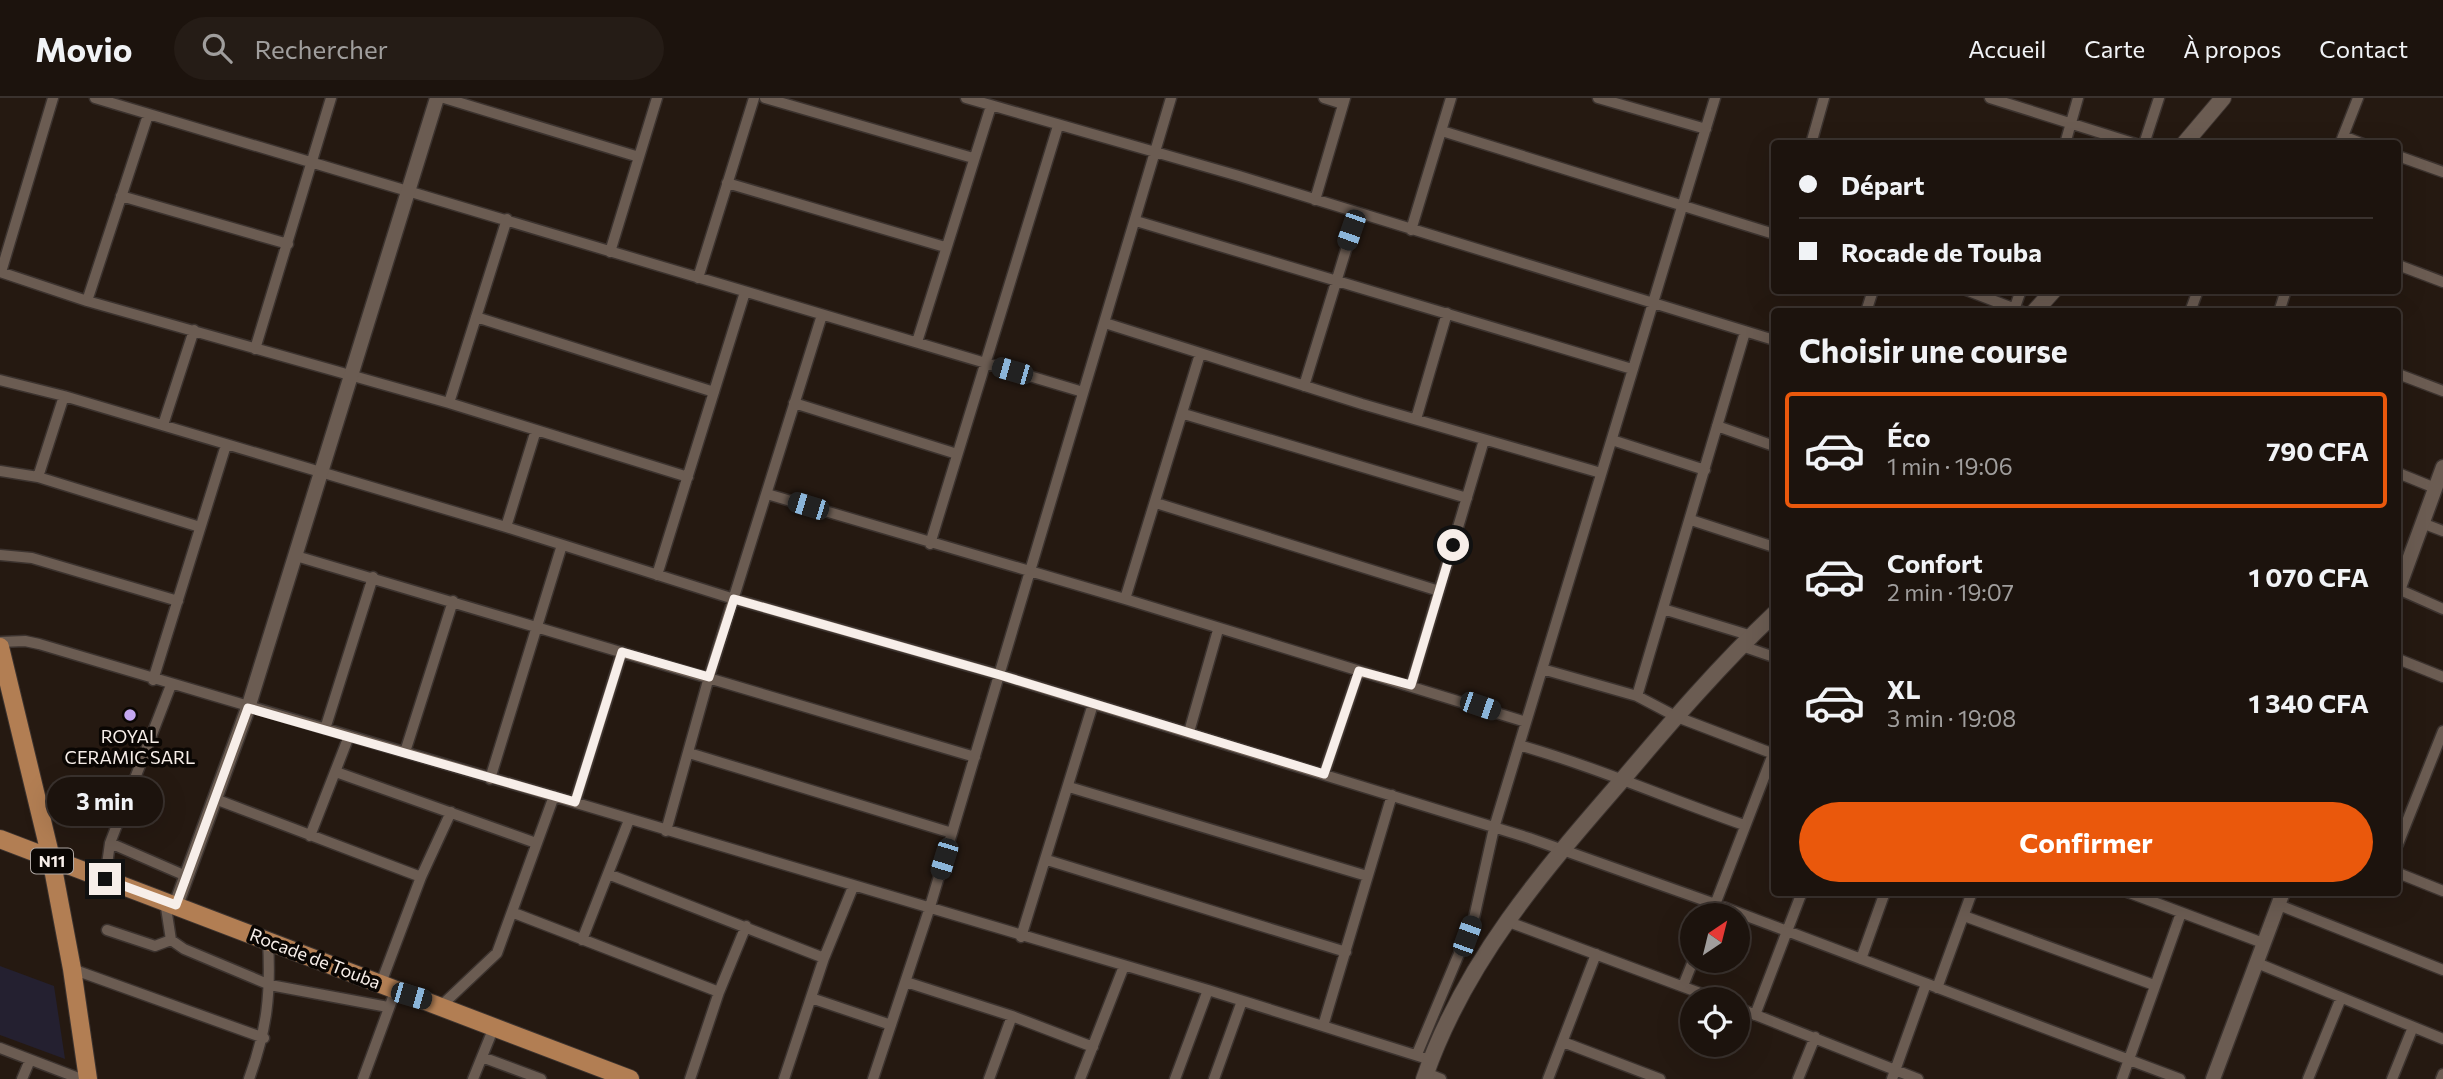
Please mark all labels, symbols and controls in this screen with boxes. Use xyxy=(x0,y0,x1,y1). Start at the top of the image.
search box xyxy=(174,17,664,80)
text: Movio xyxy=(35,28,132,69)
icon: search xyxy=(198,29,236,67)
text: Rechercher xyxy=(254,33,388,64)
text: Accueil xyxy=(1968,34,2046,63)
text: Carte xyxy=(2084,34,2145,63)
text: À propos xyxy=(2183,34,2281,63)
text: Contact xyxy=(2319,34,2408,63)
text: Départ xyxy=(1841,169,1925,200)
car xyxy=(1335,207,1368,253)
text: Rocade de Touba xyxy=(1841,236,2042,267)
text: Choisir une course xyxy=(1799,330,2068,370)
car xyxy=(989,355,1036,387)
icon: car xyxy=(1803,419,1866,482)
text: Éco xyxy=(1887,421,1931,452)
text: 790 CFA xyxy=(2266,435,2369,466)
text: 1 min · 19:06 xyxy=(1887,452,2013,480)
car xyxy=(785,490,832,522)
route start xyxy=(1437,529,1469,561)
icon: car xyxy=(1803,545,1866,608)
text: Confort xyxy=(1887,547,1983,578)
text: 1 070 CFA xyxy=(2248,561,2369,592)
text: 2 min · 19:07 xyxy=(1887,578,2014,606)
icon: car xyxy=(1803,671,1866,734)
text: XL xyxy=(1887,673,1921,704)
text: 1 340 CFA xyxy=(2249,687,2369,718)
car xyxy=(1457,689,1504,723)
text: 3 min · 19:08 xyxy=(1887,704,2016,732)
marker: ROYAL CERAMIC SARL xyxy=(122,707,138,723)
place label: ROYAL CERAMIC SARL xyxy=(65,725,195,768)
callout: 3 min xyxy=(47,778,163,826)
text: 3 min xyxy=(76,787,134,815)
button: Confirmer xyxy=(1799,802,2373,882)
car xyxy=(928,836,961,882)
road number: N11 xyxy=(31,848,73,874)
route end xyxy=(89,863,121,895)
north arrow xyxy=(1680,903,1750,973)
map controls xyxy=(1680,903,1750,1057)
car xyxy=(1450,913,1485,959)
street label: Rocade de Touba xyxy=(247,923,384,993)
car xyxy=(388,980,435,1012)
button: locate xyxy=(1680,987,1750,1057)

